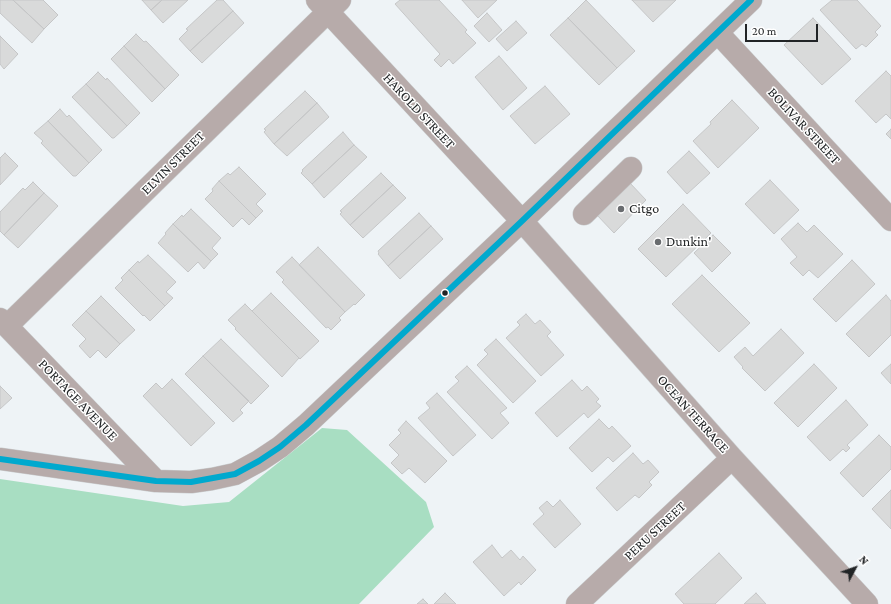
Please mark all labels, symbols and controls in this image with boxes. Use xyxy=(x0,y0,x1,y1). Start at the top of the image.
scale bar xyxy=(747,16,820,42)
text: 20 m xyxy=(752,24,776,38)
street label: HAROLD STREET xyxy=(380,70,458,152)
street label: BOLIVAR STREET xyxy=(764,84,844,168)
street label: ELVIN STREET xyxy=(138,128,208,198)
place label: Citgo xyxy=(629,201,659,217)
marker: Citgo xyxy=(616,204,626,214)
place label: Dunkin' xyxy=(666,234,711,250)
marker: Dunkin' xyxy=(653,237,663,247)
unlabelled marker xyxy=(440,288,450,298)
street label: PORTAGE AVENUE xyxy=(35,356,121,444)
street label: OCEAN TERRACE xyxy=(654,372,732,456)
street label: PERU STREET xyxy=(621,498,689,564)
north arrow xyxy=(835,548,875,588)
text: N xyxy=(857,553,871,567)

